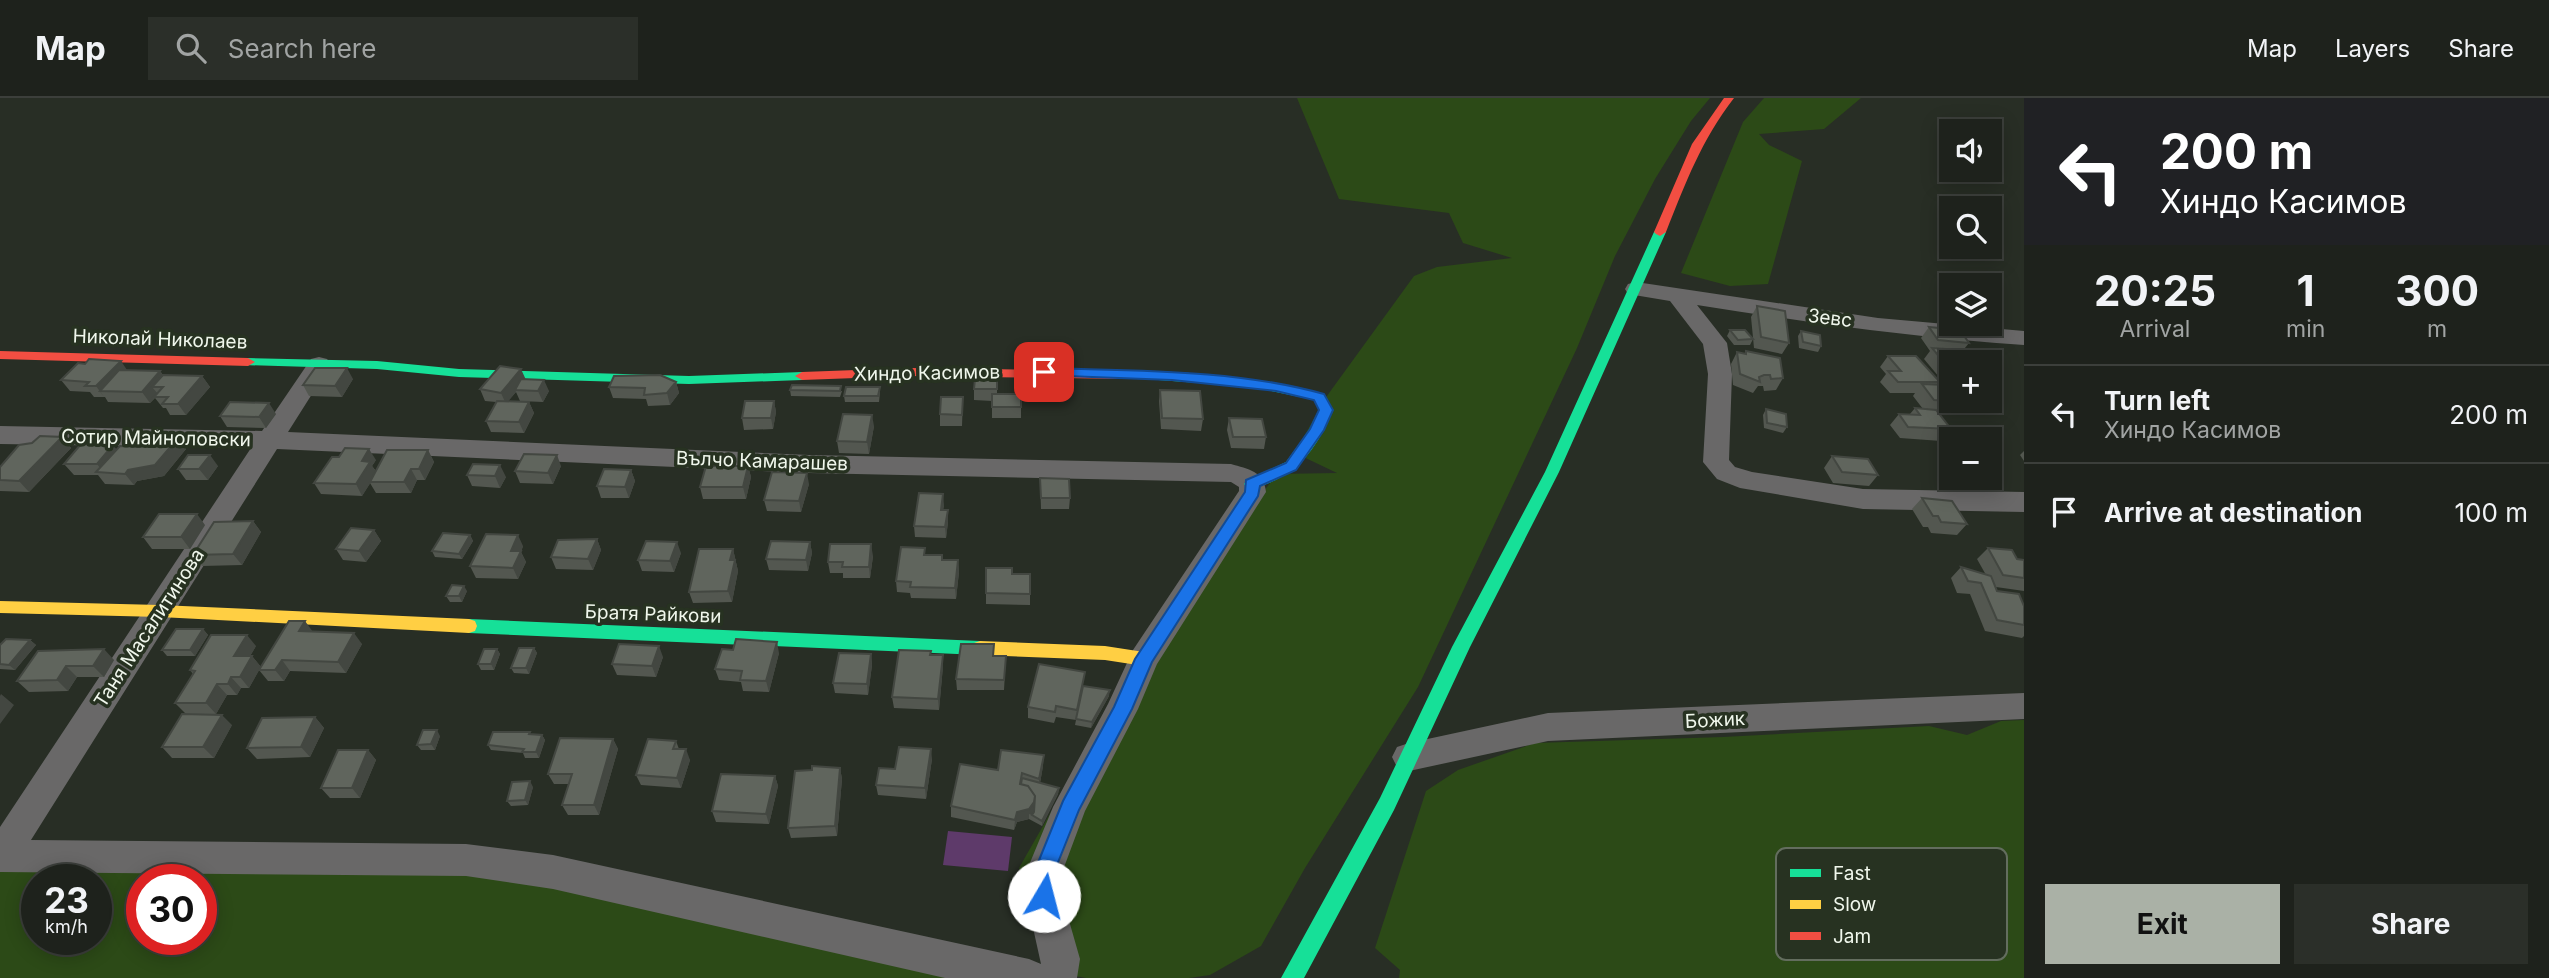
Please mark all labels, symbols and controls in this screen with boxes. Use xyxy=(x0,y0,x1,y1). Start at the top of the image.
search box xyxy=(148,17,638,80)
text: Map xyxy=(35,28,106,68)
icon: search xyxy=(172,29,210,67)
text: Search here xyxy=(228,33,376,64)
text: Map xyxy=(2247,34,2297,63)
text: Layers xyxy=(2335,34,2410,63)
text: Share xyxy=(2448,34,2514,63)
map controls xyxy=(1939,119,2002,490)
button: sound xyxy=(1939,119,2002,182)
text: 200 m xyxy=(2160,122,2313,181)
icon: left xyxy=(2045,126,2136,217)
text: Хиндо Касимов xyxy=(2160,182,2407,221)
button: search xyxy=(1939,196,2002,259)
text: 20:25 xyxy=(2094,265,2216,316)
text: 1 xyxy=(2297,265,2315,316)
text: 300 xyxy=(2395,265,2479,316)
button: layers xyxy=(1939,273,2002,336)
street label: Зевс xyxy=(1807,304,1853,332)
text: Arrival xyxy=(2120,315,2190,343)
text: min xyxy=(2286,315,2325,343)
text: m xyxy=(2427,315,2447,343)
street label: Николай Николаев xyxy=(72,324,248,354)
pin xyxy=(1014,342,1074,402)
button: + xyxy=(1939,350,2002,413)
icon: arrive xyxy=(1025,353,1063,391)
street label: Хиндо Касимов xyxy=(854,360,1000,386)
text: Turn left xyxy=(2104,385,2210,416)
icon: left xyxy=(2045,395,2083,433)
text: 200 m xyxy=(2449,399,2528,430)
text: Хиндо Касимов xyxy=(2104,416,2281,444)
street label: Сотир Майноловски xyxy=(61,425,251,451)
button: − xyxy=(1939,427,2002,490)
street label: Вълчо Камарашев xyxy=(676,447,848,475)
icon: arrive xyxy=(2045,493,2083,531)
text: Arrive at destination xyxy=(2104,497,2363,528)
text: 100 m xyxy=(2455,497,2528,528)
street label: Таня Масалитинова xyxy=(89,544,209,712)
street label: Братя Райкови xyxy=(584,600,722,628)
street label: Божик xyxy=(1684,707,1746,733)
legend xyxy=(1776,848,2007,960)
position arrow xyxy=(1007,859,1081,933)
text: Fast xyxy=(1833,862,1871,885)
speed limit sign: 30 xyxy=(126,864,217,955)
text: 23 xyxy=(44,879,89,921)
button: Exit xyxy=(2045,884,2280,964)
button: Share xyxy=(2294,884,2528,964)
text: Slow xyxy=(1833,893,1876,916)
text: km/h xyxy=(45,916,88,937)
text: Jam xyxy=(1833,925,1871,948)

